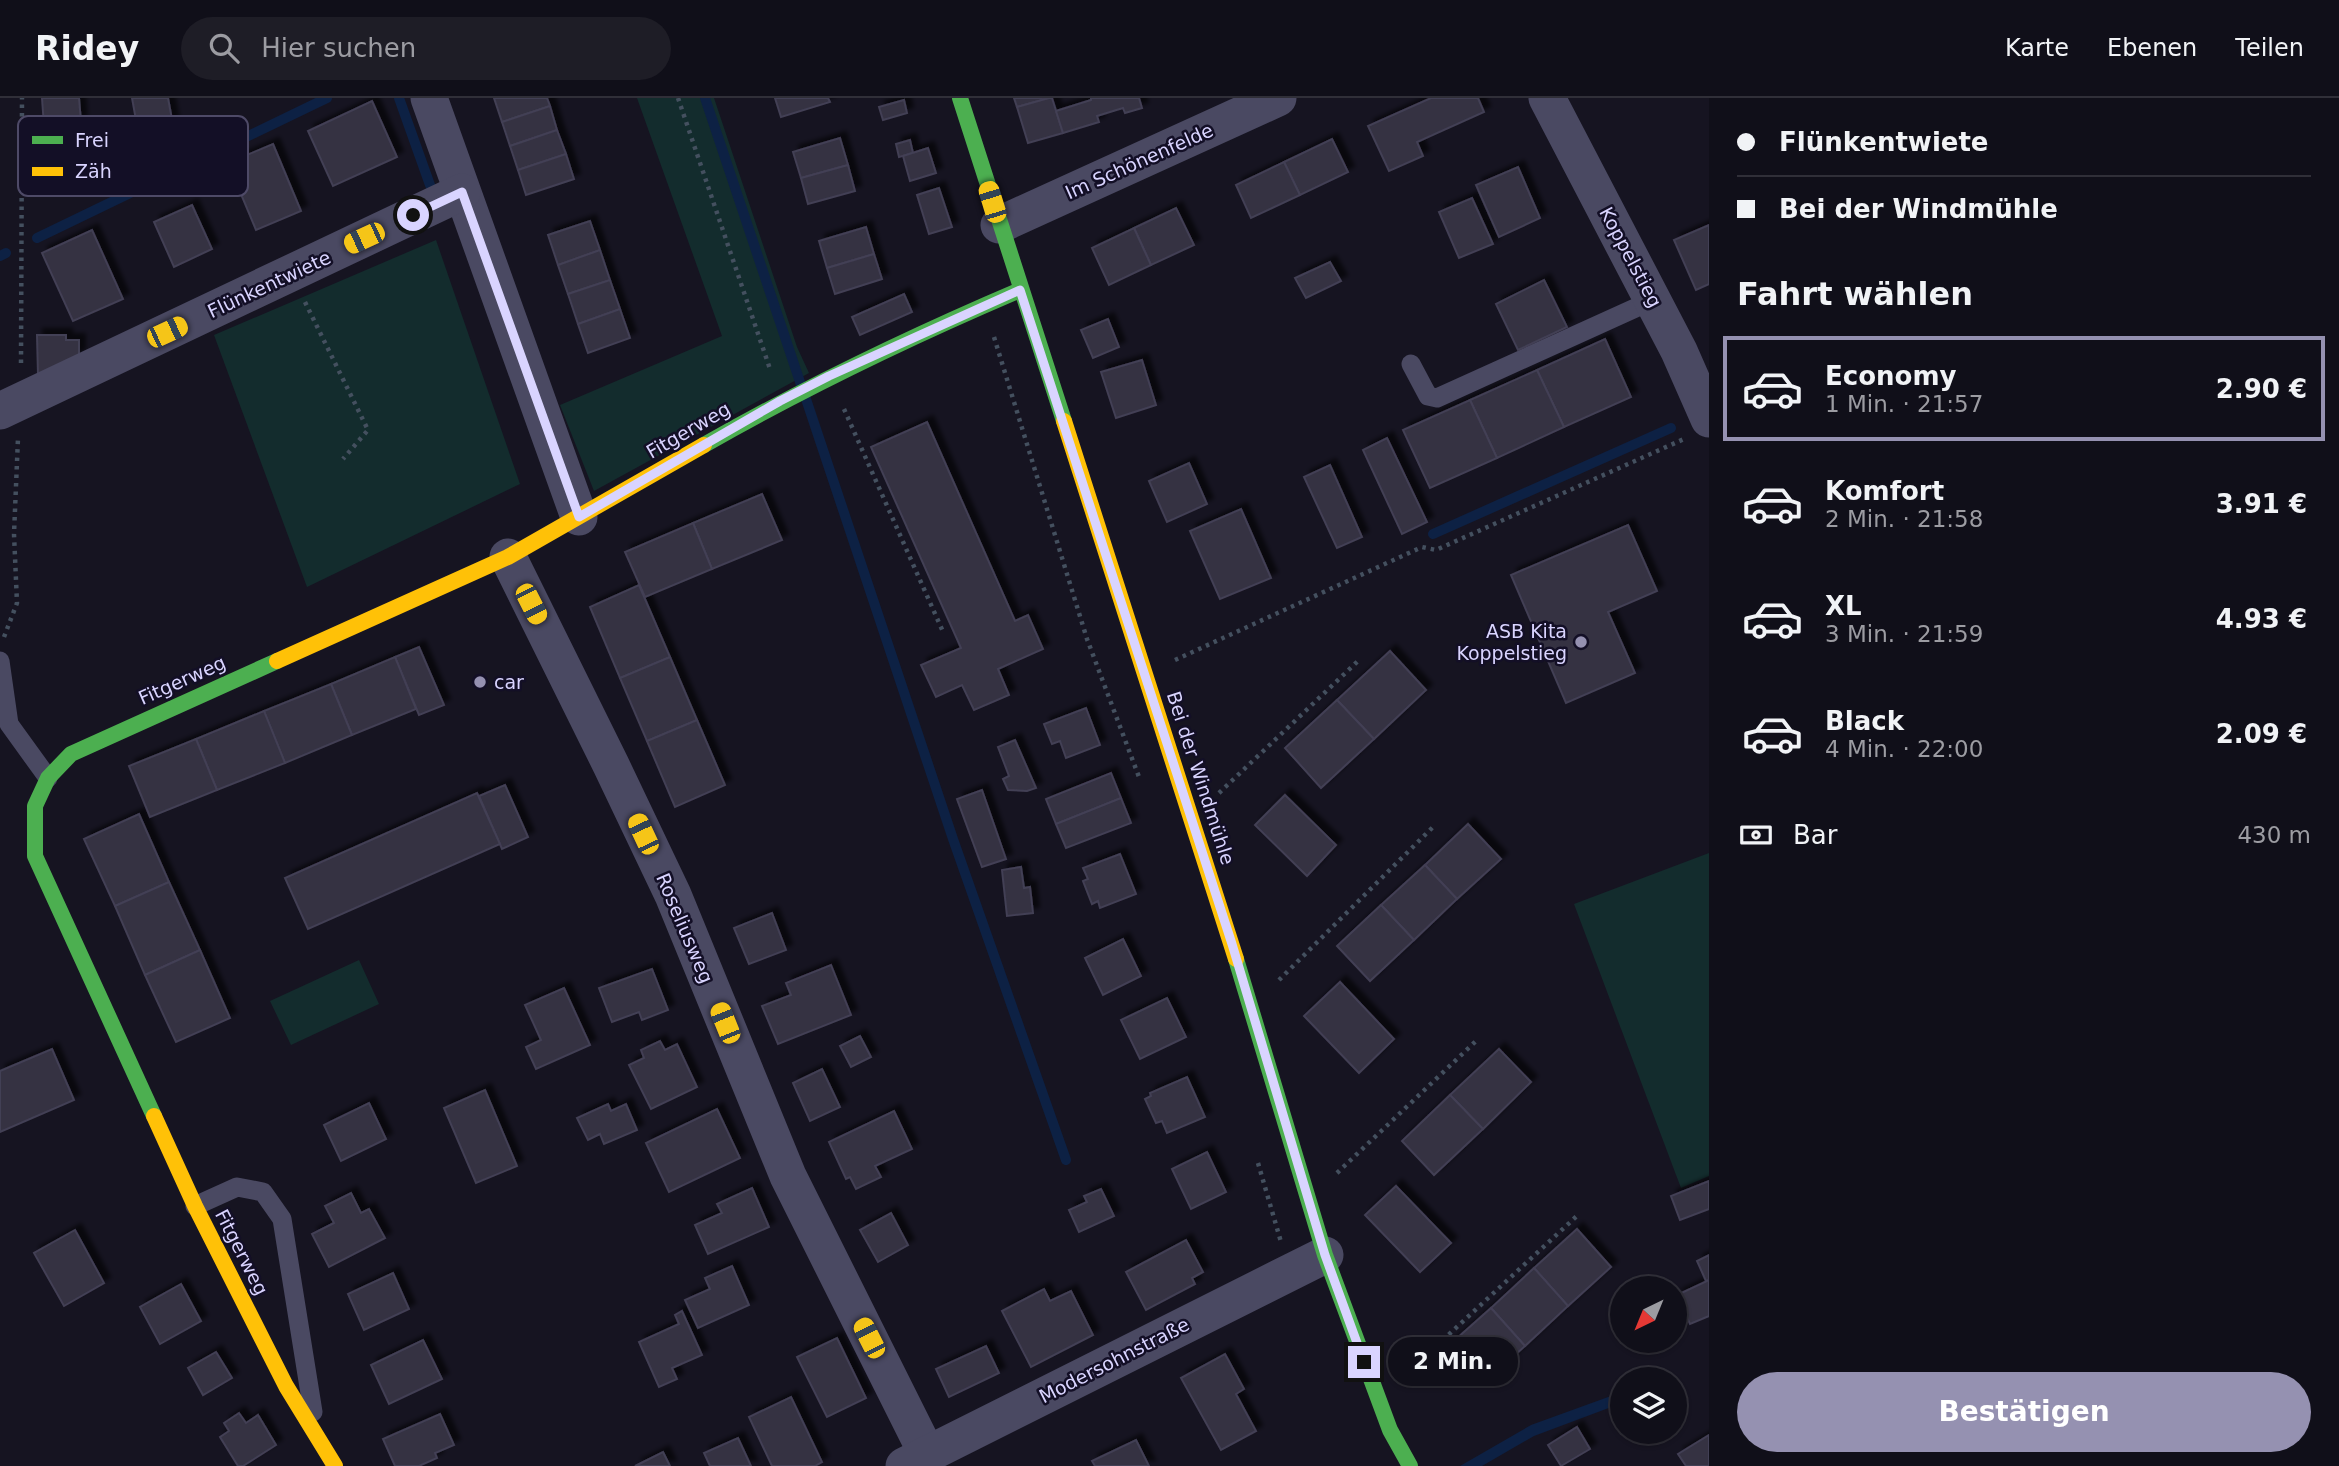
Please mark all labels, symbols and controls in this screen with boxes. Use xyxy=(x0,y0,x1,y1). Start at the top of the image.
search box xyxy=(181,17,671,80)
text: Ridey xyxy=(35,29,139,68)
icon: search xyxy=(205,29,243,67)
text: Hier suchen xyxy=(261,33,416,63)
text: Karte xyxy=(2005,34,2069,62)
text: Ebenen xyxy=(2107,34,2197,62)
text: Teilen xyxy=(2235,34,2304,62)
legend xyxy=(18,116,248,196)
street label: Im Schönenfelde xyxy=(1062,119,1216,203)
text: Flünkentwiete xyxy=(1779,127,1989,157)
text: Frei xyxy=(75,129,109,151)
text: Zäh xyxy=(75,160,112,182)
car xyxy=(976,179,1009,225)
text: Bei der Windmühle xyxy=(1779,194,2058,224)
route start xyxy=(397,199,429,231)
street label: Koppelstieg xyxy=(1595,203,1667,311)
car xyxy=(341,220,388,256)
street label: Flünkentwiete xyxy=(204,246,334,322)
text: Fahrt wählen xyxy=(1737,275,1973,313)
car xyxy=(144,314,191,350)
icon: car xyxy=(1741,357,1804,420)
text: Economy xyxy=(1825,361,1956,391)
text: 2.90 € xyxy=(2216,374,2307,404)
text: 1 Min. · 21:57 xyxy=(1825,391,1983,417)
street label: Fitgerweg xyxy=(642,397,734,463)
icon: car xyxy=(1741,472,1804,535)
text: Komfort xyxy=(1825,476,1944,506)
text: 3.91 € xyxy=(2216,489,2307,519)
text: 2 Min. · 21:58 xyxy=(1825,506,1983,532)
car xyxy=(513,581,550,627)
icon: car xyxy=(1741,587,1804,650)
text: XL xyxy=(1825,591,1862,621)
text: 4.93 € xyxy=(2216,604,2307,634)
place label: ASB Kita Koppelstieg xyxy=(1456,620,1567,664)
text: 3 Min. · 21:59 xyxy=(1825,621,1983,647)
marker: ASB Kita Koppelstieg xyxy=(1573,634,1589,650)
street label: Fitgerweg xyxy=(135,651,229,709)
place label: car xyxy=(494,671,524,693)
marker: car xyxy=(472,674,488,690)
street label: Bei der Windmühle xyxy=(1163,689,1239,867)
icon: car xyxy=(1741,702,1804,765)
text: Black xyxy=(1825,706,1904,736)
text: 2.09 € xyxy=(2216,719,2307,749)
text: 4 Min. · 22:00 xyxy=(1825,736,1983,762)
car xyxy=(625,811,662,857)
icon: cash xyxy=(1737,816,1775,854)
text: Bar xyxy=(1793,820,1837,850)
text: 430 m xyxy=(2237,822,2311,848)
street label: Roseliusweg xyxy=(652,870,718,986)
car xyxy=(708,1000,743,1046)
street label: Fitgerweg xyxy=(211,1206,273,1298)
north arrow xyxy=(1610,1276,1687,1353)
map controls xyxy=(1610,1276,1687,1444)
street label: Modersohnstraße xyxy=(1035,1313,1193,1407)
car xyxy=(851,1315,888,1361)
callout: 2 Min. xyxy=(1388,1338,1518,1386)
route end xyxy=(1348,1346,1380,1378)
text: 2 Min. xyxy=(1413,1348,1493,1374)
button: layers xyxy=(1610,1367,1687,1444)
button: Bestätigen xyxy=(1737,1372,2311,1452)

